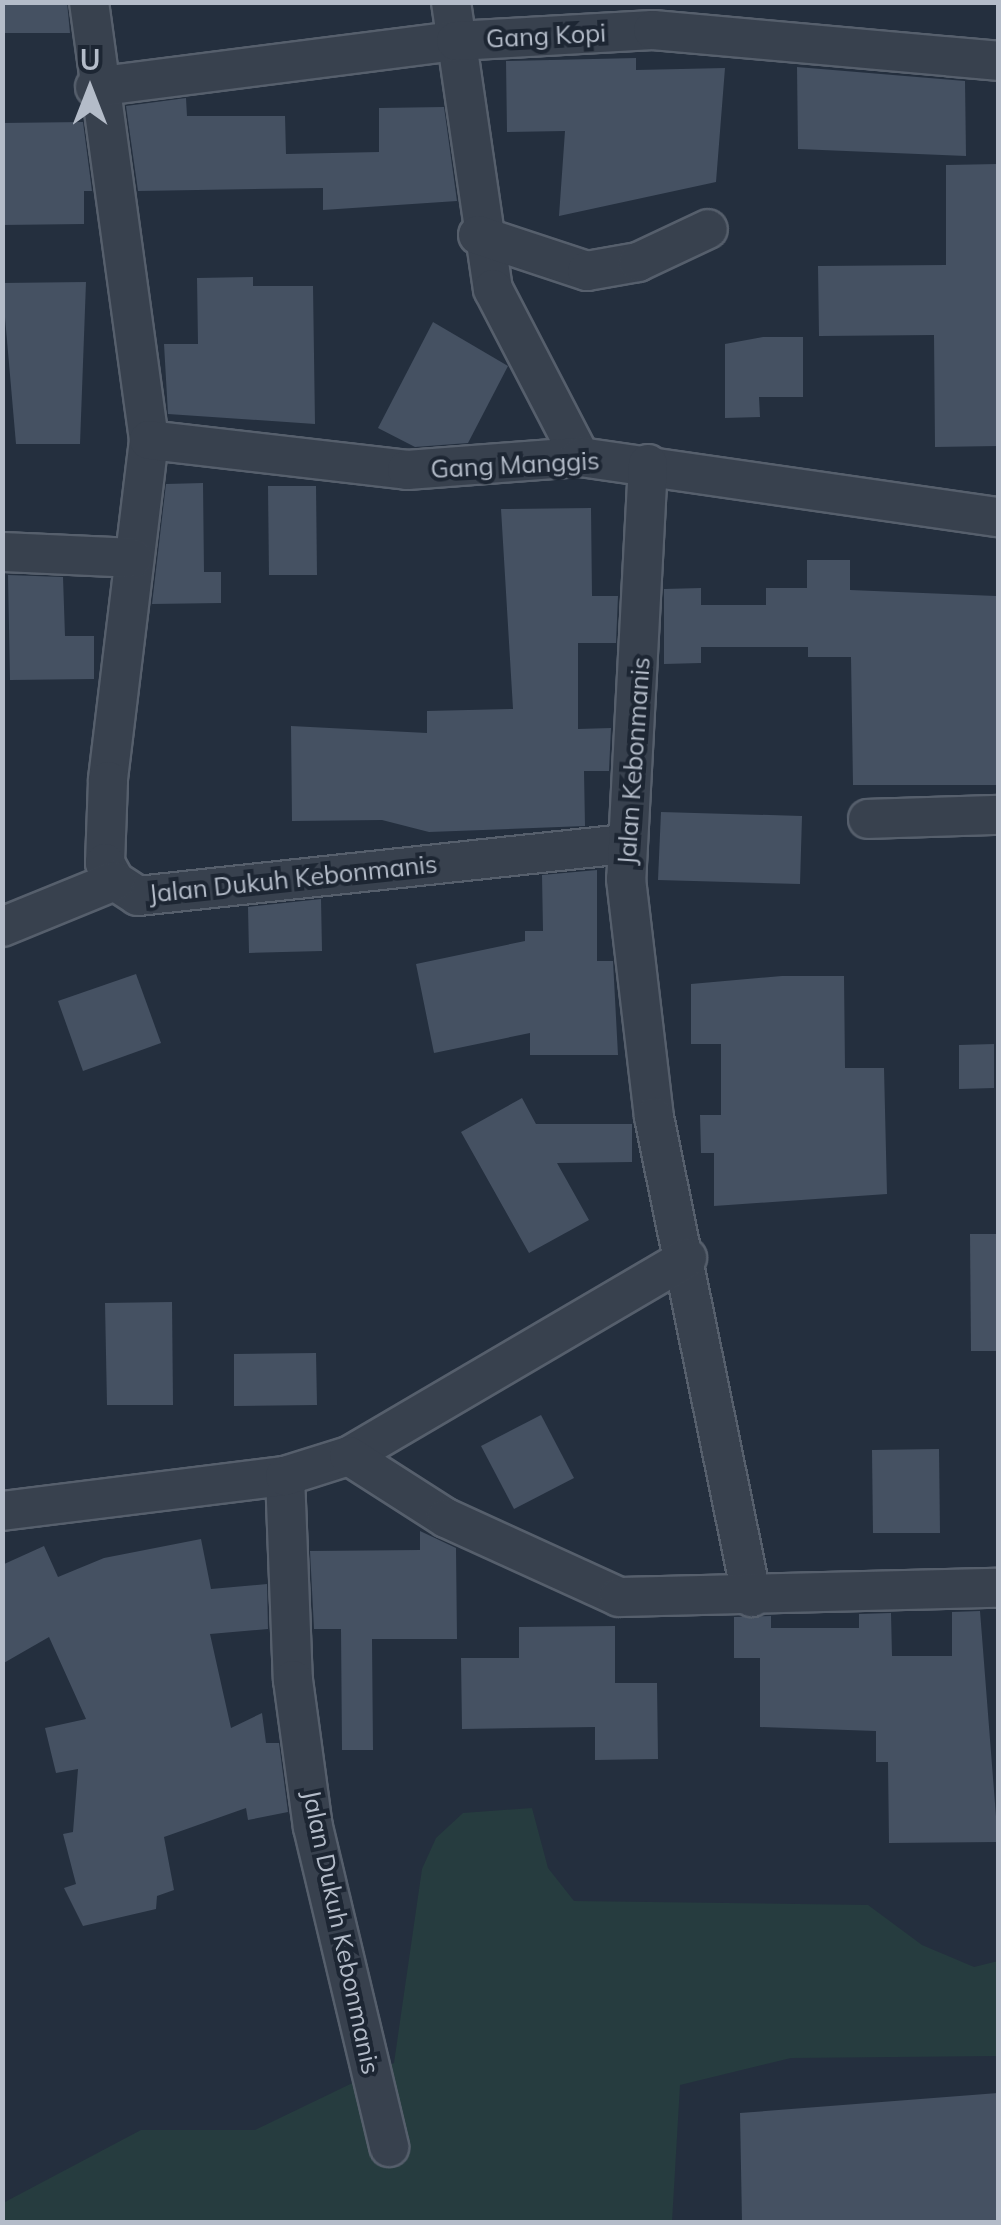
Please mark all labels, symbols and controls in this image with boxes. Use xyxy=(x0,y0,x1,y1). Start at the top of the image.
street label: Gang Kopi xyxy=(485,18,607,54)
north arrow xyxy=(40,40,140,140)
text: U xyxy=(80,42,100,77)
street label: Gang Manggis xyxy=(430,446,600,484)
street label: Jalan Kebonmanis xyxy=(612,656,656,866)
street label: Jalan Dukuh Kebonmanis xyxy=(147,849,439,909)
street label: Jalan Dukuh Kebonmanis xyxy=(296,1787,386,2077)

